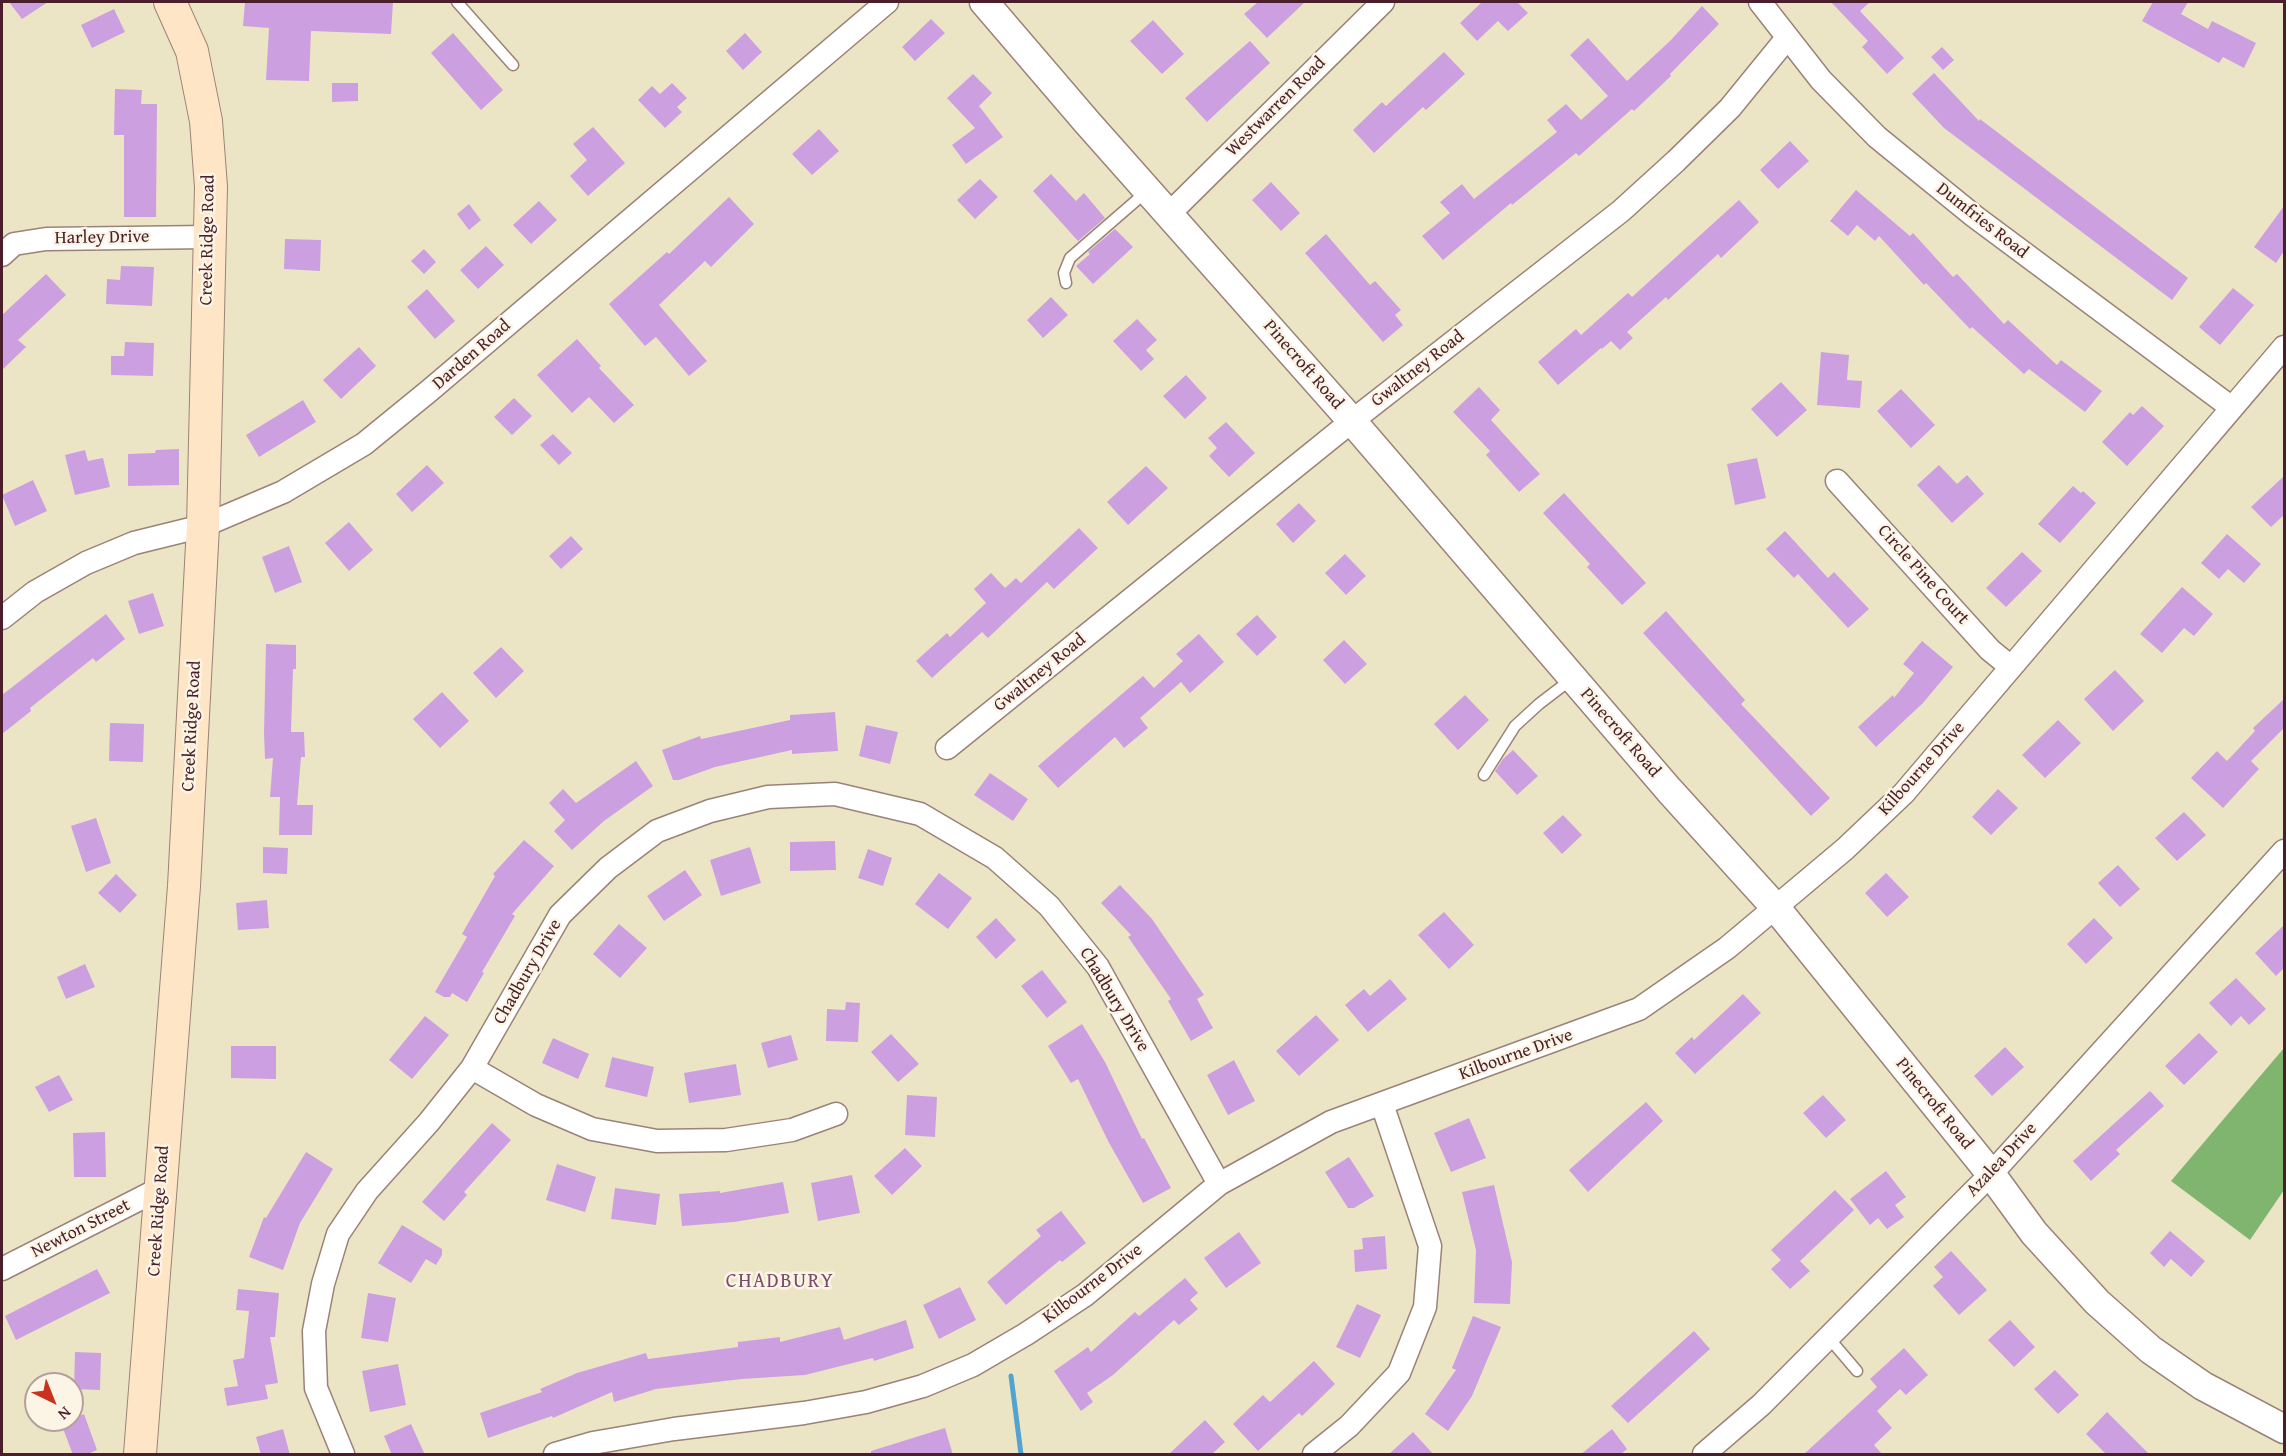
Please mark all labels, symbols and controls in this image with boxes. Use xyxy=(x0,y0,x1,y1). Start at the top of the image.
street label: Westwarren Road xyxy=(1222,53,1330,161)
street label: Creek Ridge Road xyxy=(196,174,220,306)
street label: Dumfries Road xyxy=(1932,178,2032,264)
street label: Harley Drive xyxy=(54,226,150,250)
street label: Darden Road xyxy=(429,315,515,395)
street label: Pinecroft Road xyxy=(1258,316,1348,414)
street label: Gwaltney Road xyxy=(1367,326,1469,412)
street label: Circle Pine Court xyxy=(1873,521,1973,629)
street label: Gwaltney Road xyxy=(990,629,1090,717)
street label: Creek Ridge Road xyxy=(178,660,206,792)
street label: Pinecroft Road xyxy=(1575,684,1665,782)
street label: Kilbourne Drive xyxy=(1874,717,1970,821)
street label: Chadbury Drive xyxy=(489,916,567,1028)
street label: Chadbury Drive xyxy=(1074,944,1154,1056)
street label: Kilbourne Drive xyxy=(1456,1024,1576,1086)
street label: Pinecroft Road xyxy=(1891,1054,1977,1154)
street label: Azalea Drive xyxy=(1962,1118,2042,1202)
street label: Creek Ridge Road xyxy=(144,1145,174,1277)
street label: Newton Street xyxy=(28,1195,134,1263)
street label: Kilbourne Drive xyxy=(1039,1239,1147,1329)
district label: CHADBURY xyxy=(726,1270,834,1294)
north arrow xyxy=(24,1372,84,1432)
text: N xyxy=(53,1401,77,1426)

